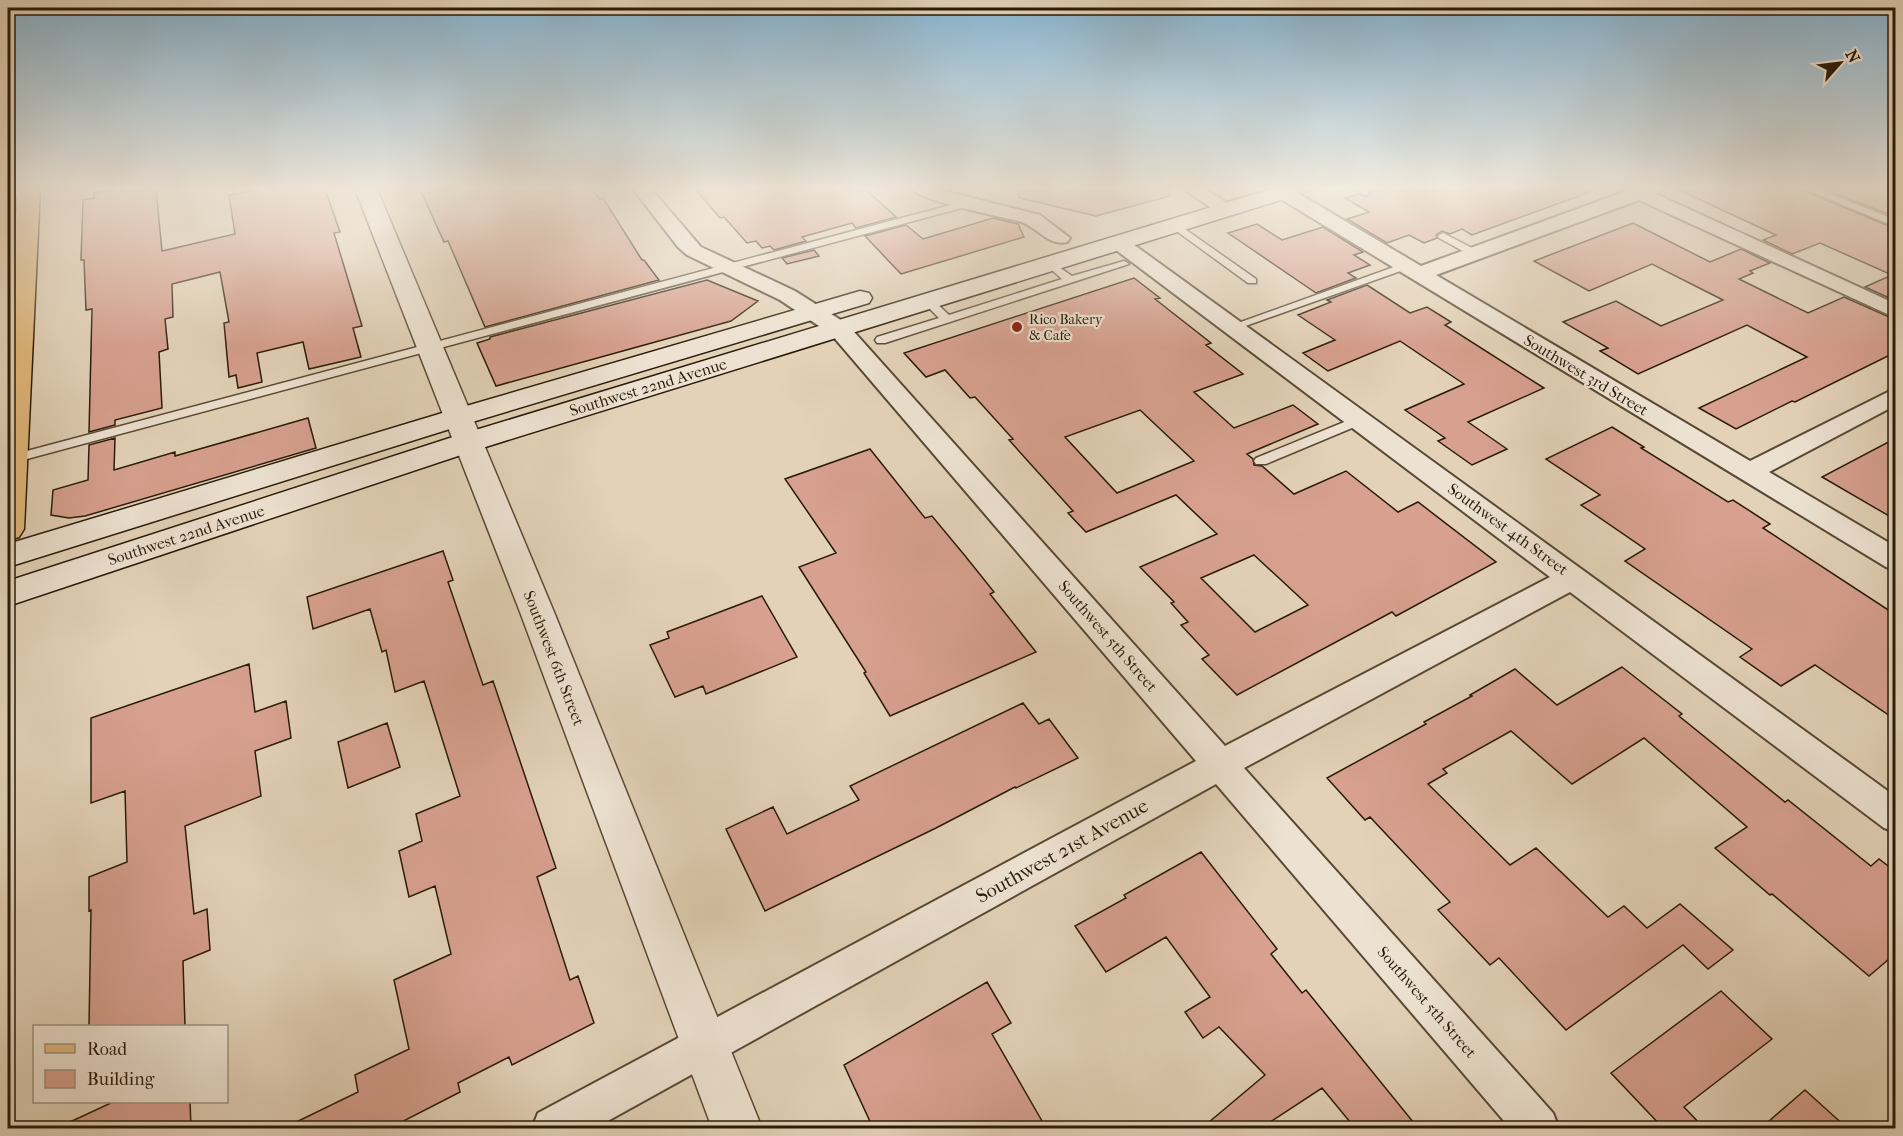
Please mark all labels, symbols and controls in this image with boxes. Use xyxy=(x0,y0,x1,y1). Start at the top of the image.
north arrow xyxy=(1810,33,1870,93)
text: N xyxy=(1842,46,1864,67)
place label: Rico Bakery & Cafe xyxy=(1029,311,1103,344)
marker: Rico Bakery & Cafe xyxy=(1010,320,1024,334)
street label: Southwest 3rd Street xyxy=(1520,330,1652,420)
street label: Southwest 22nd Avenue xyxy=(567,354,729,420)
street label: Southwest 4th Street xyxy=(1444,479,1572,579)
street label: Southwest 22nd Avenue xyxy=(105,501,267,569)
street label: Southwest 5th Street xyxy=(1054,576,1162,696)
street label: Southwest 6th Street xyxy=(519,588,589,729)
street label: Southwest 21st Avenue xyxy=(972,794,1152,908)
street label: Southwest 5th Street xyxy=(1373,942,1481,1062)
legend xyxy=(33,1025,228,1103)
text: Road xyxy=(87,1039,127,1060)
text: Building xyxy=(87,1069,155,1090)

